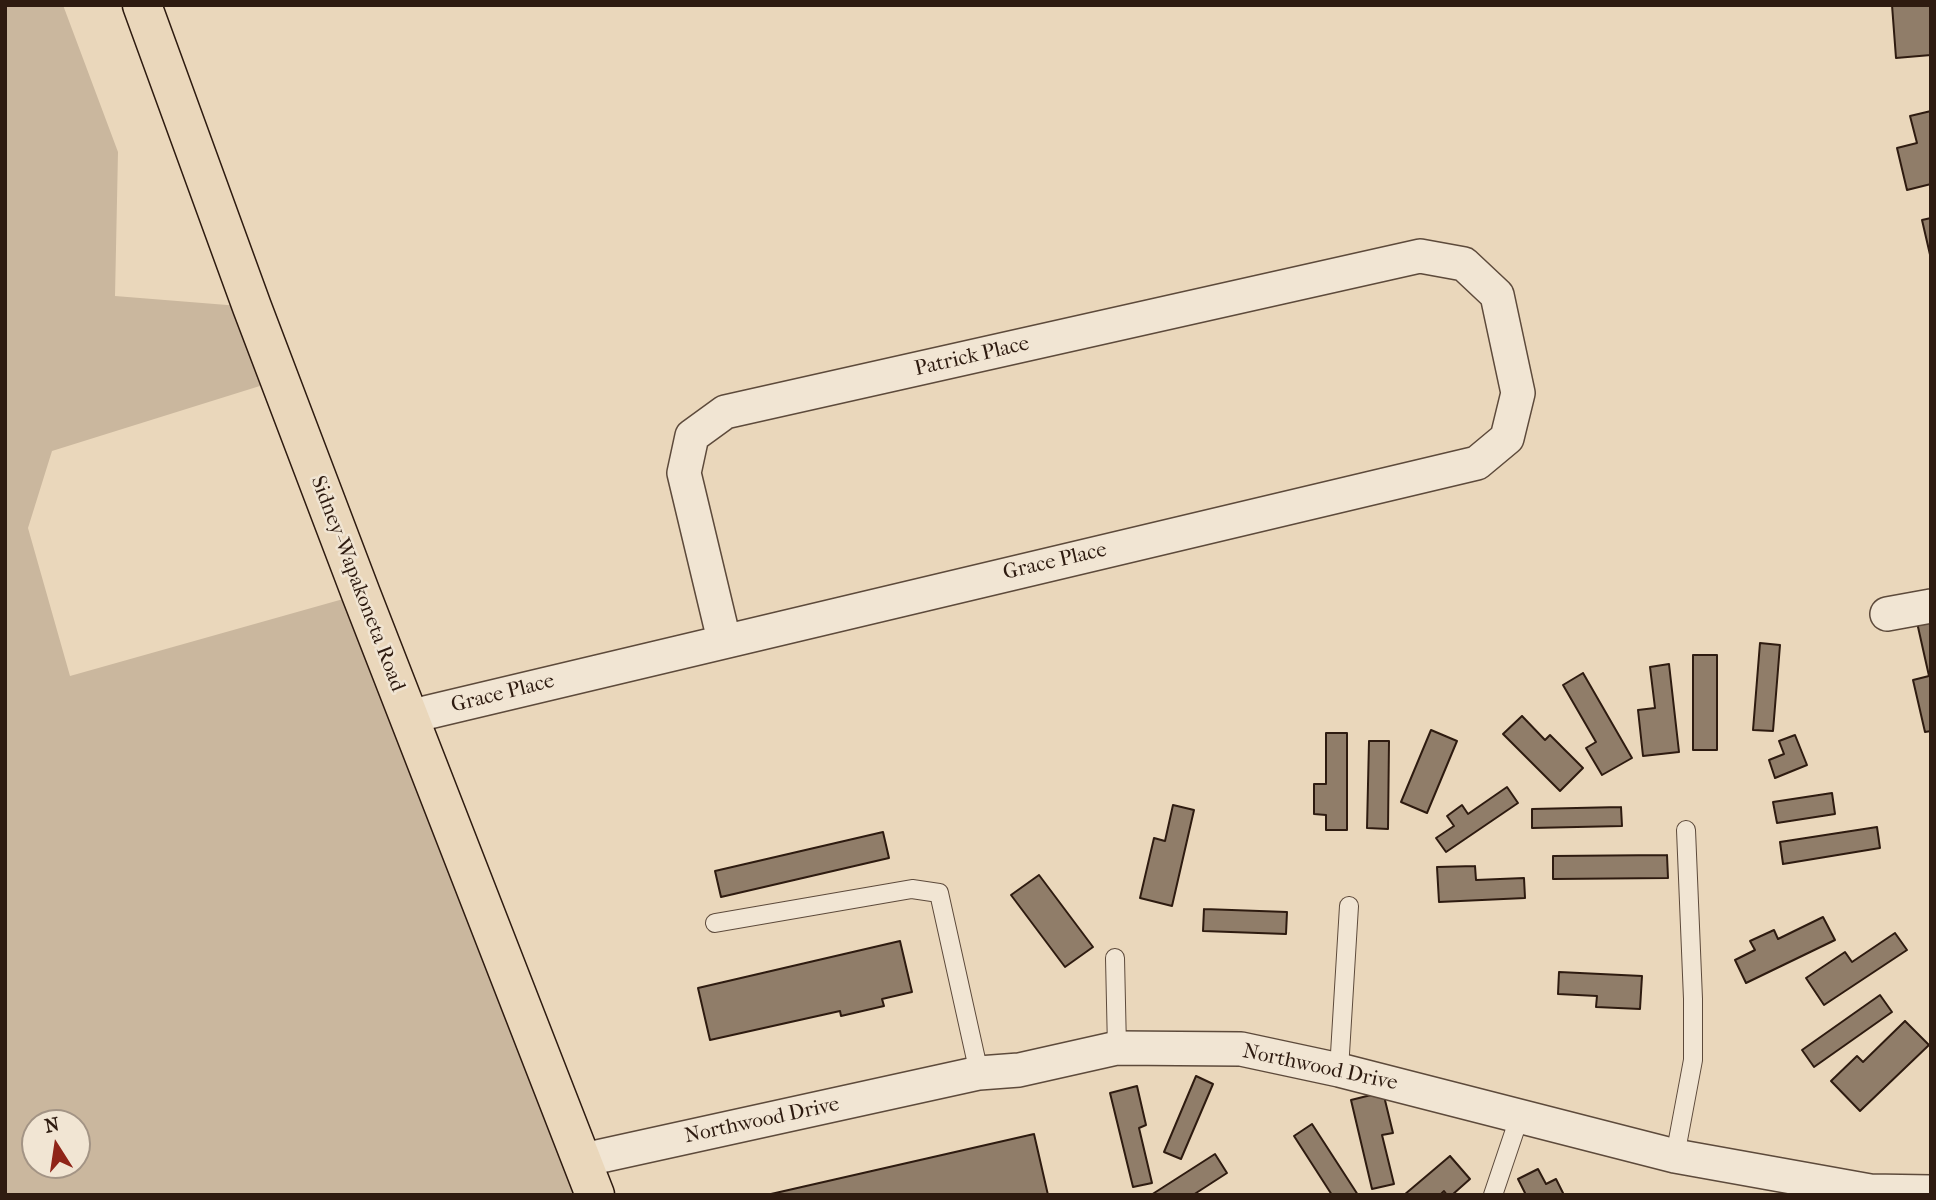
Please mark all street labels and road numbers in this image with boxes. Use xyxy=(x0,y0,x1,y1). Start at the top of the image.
street label: Patrick Place xyxy=(912,332,1032,382)
street label: Sidney-Wapakoneta Road xyxy=(304,473,410,695)
street label: Grace Place xyxy=(1001,538,1109,586)
street label: Grace Place xyxy=(449,669,557,719)
street label: Northwood Drive xyxy=(1240,1039,1400,1097)
street label: Northwood Drive xyxy=(682,1092,842,1150)

